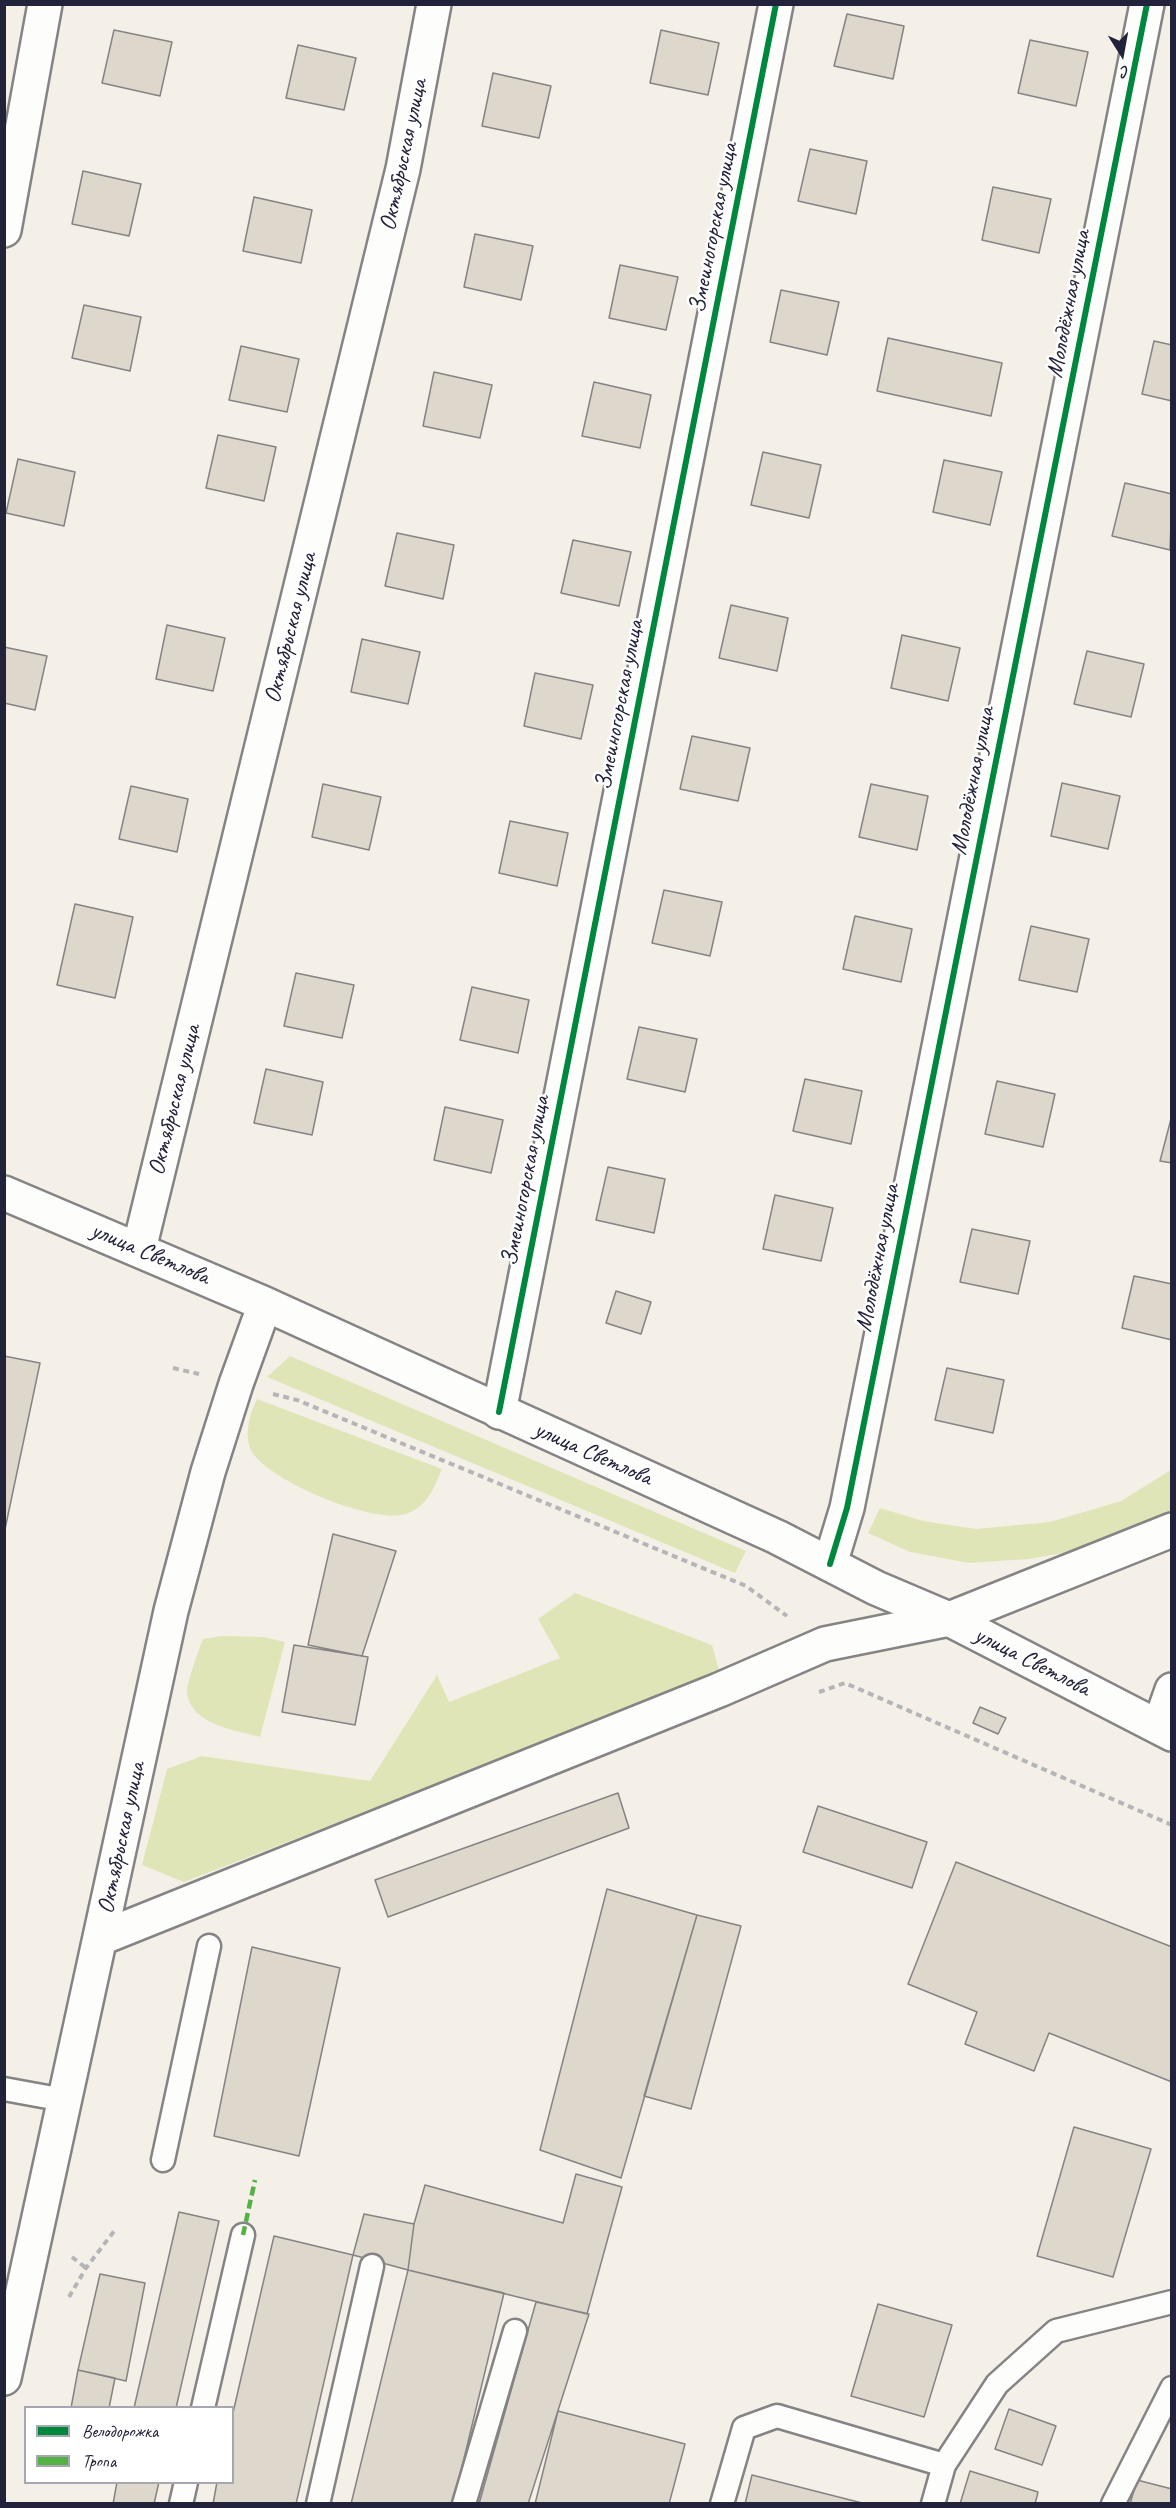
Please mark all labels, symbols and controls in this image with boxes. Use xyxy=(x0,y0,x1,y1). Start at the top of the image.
north arrow xyxy=(1092,24,1152,84)
text: С xyxy=(1120,61,1131,82)
street label: Октябрьская улица xyxy=(374,77,434,233)
street label: Змеиногорская улица xyxy=(683,140,745,316)
street label: Молодёжная улица xyxy=(1041,228,1097,380)
street label: Октябрьская улица xyxy=(258,550,324,706)
street label: Змеиногорская улица xyxy=(589,617,651,793)
street label: Молодёжная улица xyxy=(945,705,1001,857)
street label: Октябрьская улица xyxy=(142,1022,208,1178)
street label: Змеиногорская улица xyxy=(495,1093,557,1269)
street label: Молодёжная улица xyxy=(850,1182,906,1334)
street label: улица Светлова xyxy=(86,1216,214,1292)
street label: улица Светлова xyxy=(530,1415,656,1493)
street label: улица Светлова xyxy=(969,1621,1095,1703)
street label: Октябрьская улица xyxy=(92,1760,152,1916)
legend xyxy=(24,2406,234,2484)
text: Велодорожка xyxy=(82,2420,158,2442)
text: Тропа xyxy=(82,2450,116,2472)

